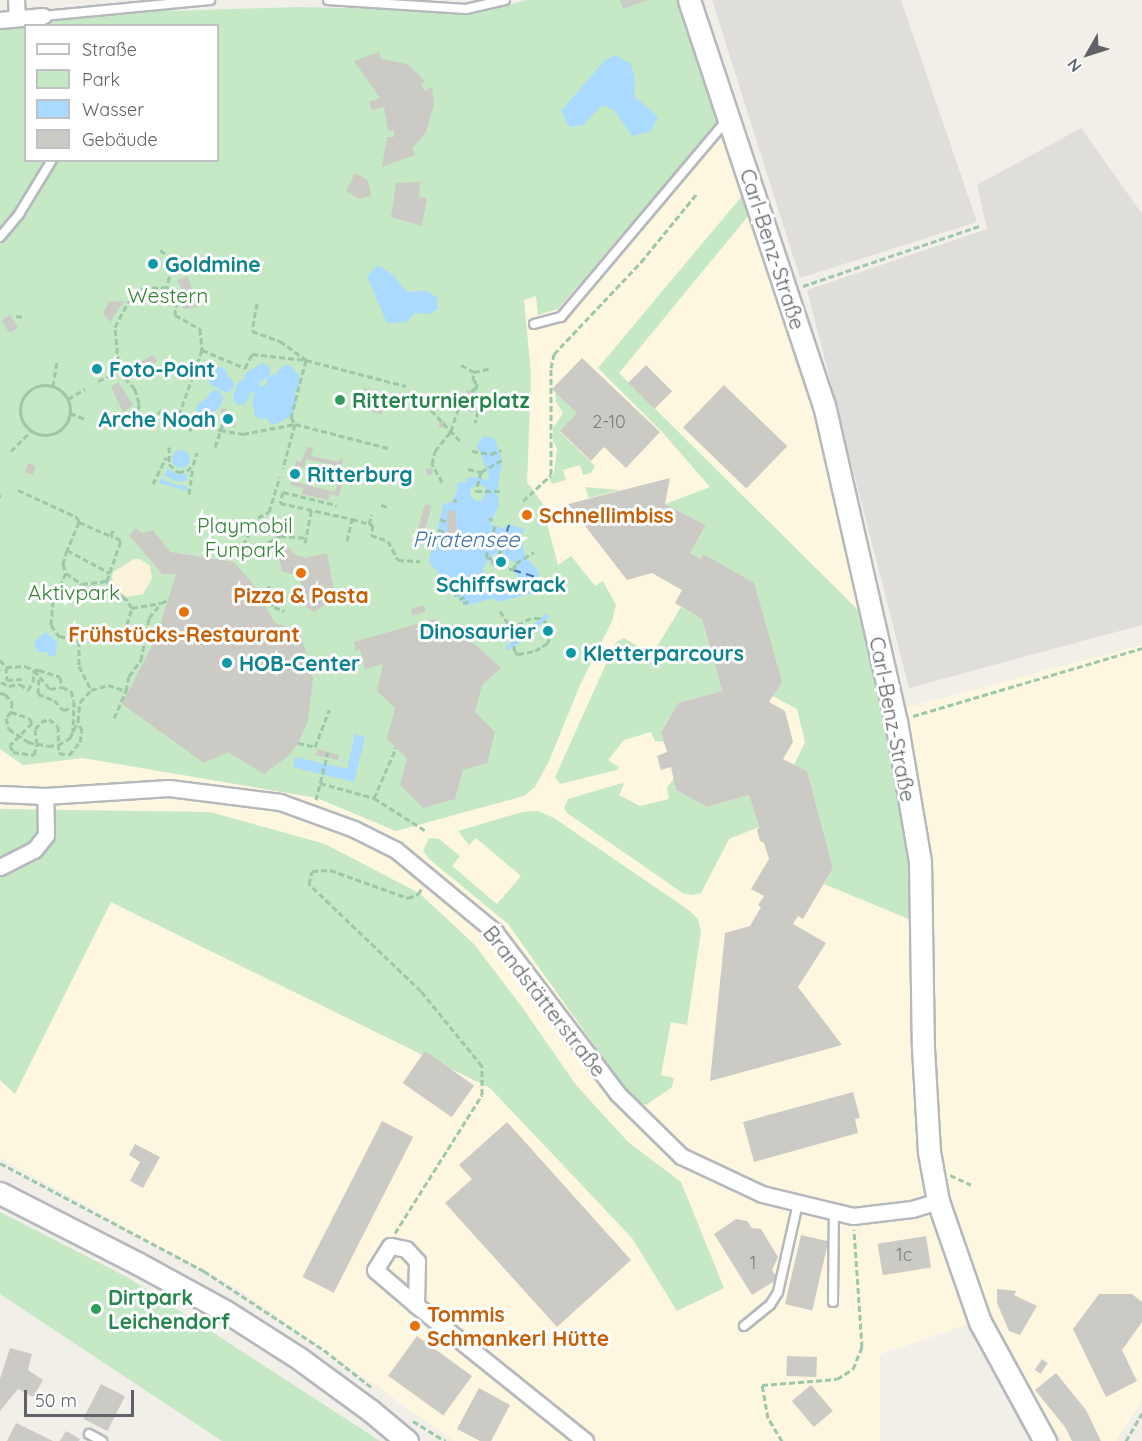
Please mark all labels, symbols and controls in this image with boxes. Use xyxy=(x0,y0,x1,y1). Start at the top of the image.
legend xyxy=(24,24,219,162)
north arrow xyxy=(1058,24,1118,84)
text: Straße xyxy=(82,38,137,61)
text: N xyxy=(1063,54,1085,76)
text: Park xyxy=(82,68,120,91)
text: Wasser xyxy=(82,98,144,121)
text: Gebäude xyxy=(82,128,158,151)
street label: Carl-Benz-Straße xyxy=(735,165,811,333)
place label: Goldmine xyxy=(165,251,261,277)
marker: Goldmine xyxy=(146,257,160,271)
park label: Western xyxy=(128,282,208,308)
place label: Foto-Point xyxy=(109,356,215,382)
marker: Foto-Point xyxy=(90,362,104,376)
place label: Ritterturnierplatz xyxy=(352,387,530,413)
marker: Ritterturnierplatz xyxy=(333,393,347,407)
place label: Arche Noah xyxy=(98,406,216,432)
house number: 2-10 xyxy=(592,411,626,433)
marker: Arche Noah xyxy=(221,412,235,426)
place label: Ritterburg xyxy=(307,461,413,487)
marker: Ritterburg xyxy=(288,467,302,481)
place label: Schnellimbiss xyxy=(539,502,674,528)
marker: Schnellimbiss xyxy=(520,508,534,522)
park label: Playmobil Funpark xyxy=(197,512,293,562)
water label: Piratensee xyxy=(412,527,520,553)
marker: Schiffswrack xyxy=(494,555,508,569)
marker: Pizza & Pasta xyxy=(294,566,308,580)
place label: Schiffswrack xyxy=(436,571,566,597)
park label: Aktivpark xyxy=(28,579,120,605)
place label: Pizza & Pasta xyxy=(233,582,369,608)
marker: Frühstücks-Restaurant xyxy=(177,605,191,619)
place label: Dinosaurier xyxy=(419,618,536,644)
place label: Frühstücks-Restaurant xyxy=(68,621,300,647)
marker: Dinosaurier xyxy=(541,624,555,638)
street label: Carl-Benz-Straße xyxy=(865,634,921,804)
place label: Kletterparcours xyxy=(583,640,744,666)
marker: Kletterparcours xyxy=(564,646,578,660)
place label: HOB-Center xyxy=(239,650,360,676)
marker: HOB-Center xyxy=(220,656,234,670)
street label: Brandstätterstraße xyxy=(478,920,612,1082)
house number: 1c xyxy=(896,1244,912,1266)
house number: 1 xyxy=(750,1252,756,1274)
place label: Dirtpark Leichendorf xyxy=(108,1284,230,1334)
place label: Tommis Schmankerl Hütte xyxy=(427,1301,609,1351)
marker: Dirtpark Leichendorf xyxy=(89,1302,103,1316)
marker: Tommis Schmankerl Hütte xyxy=(408,1319,422,1333)
scale bar xyxy=(27,1378,136,1416)
text: 50 m xyxy=(35,1389,77,1412)

